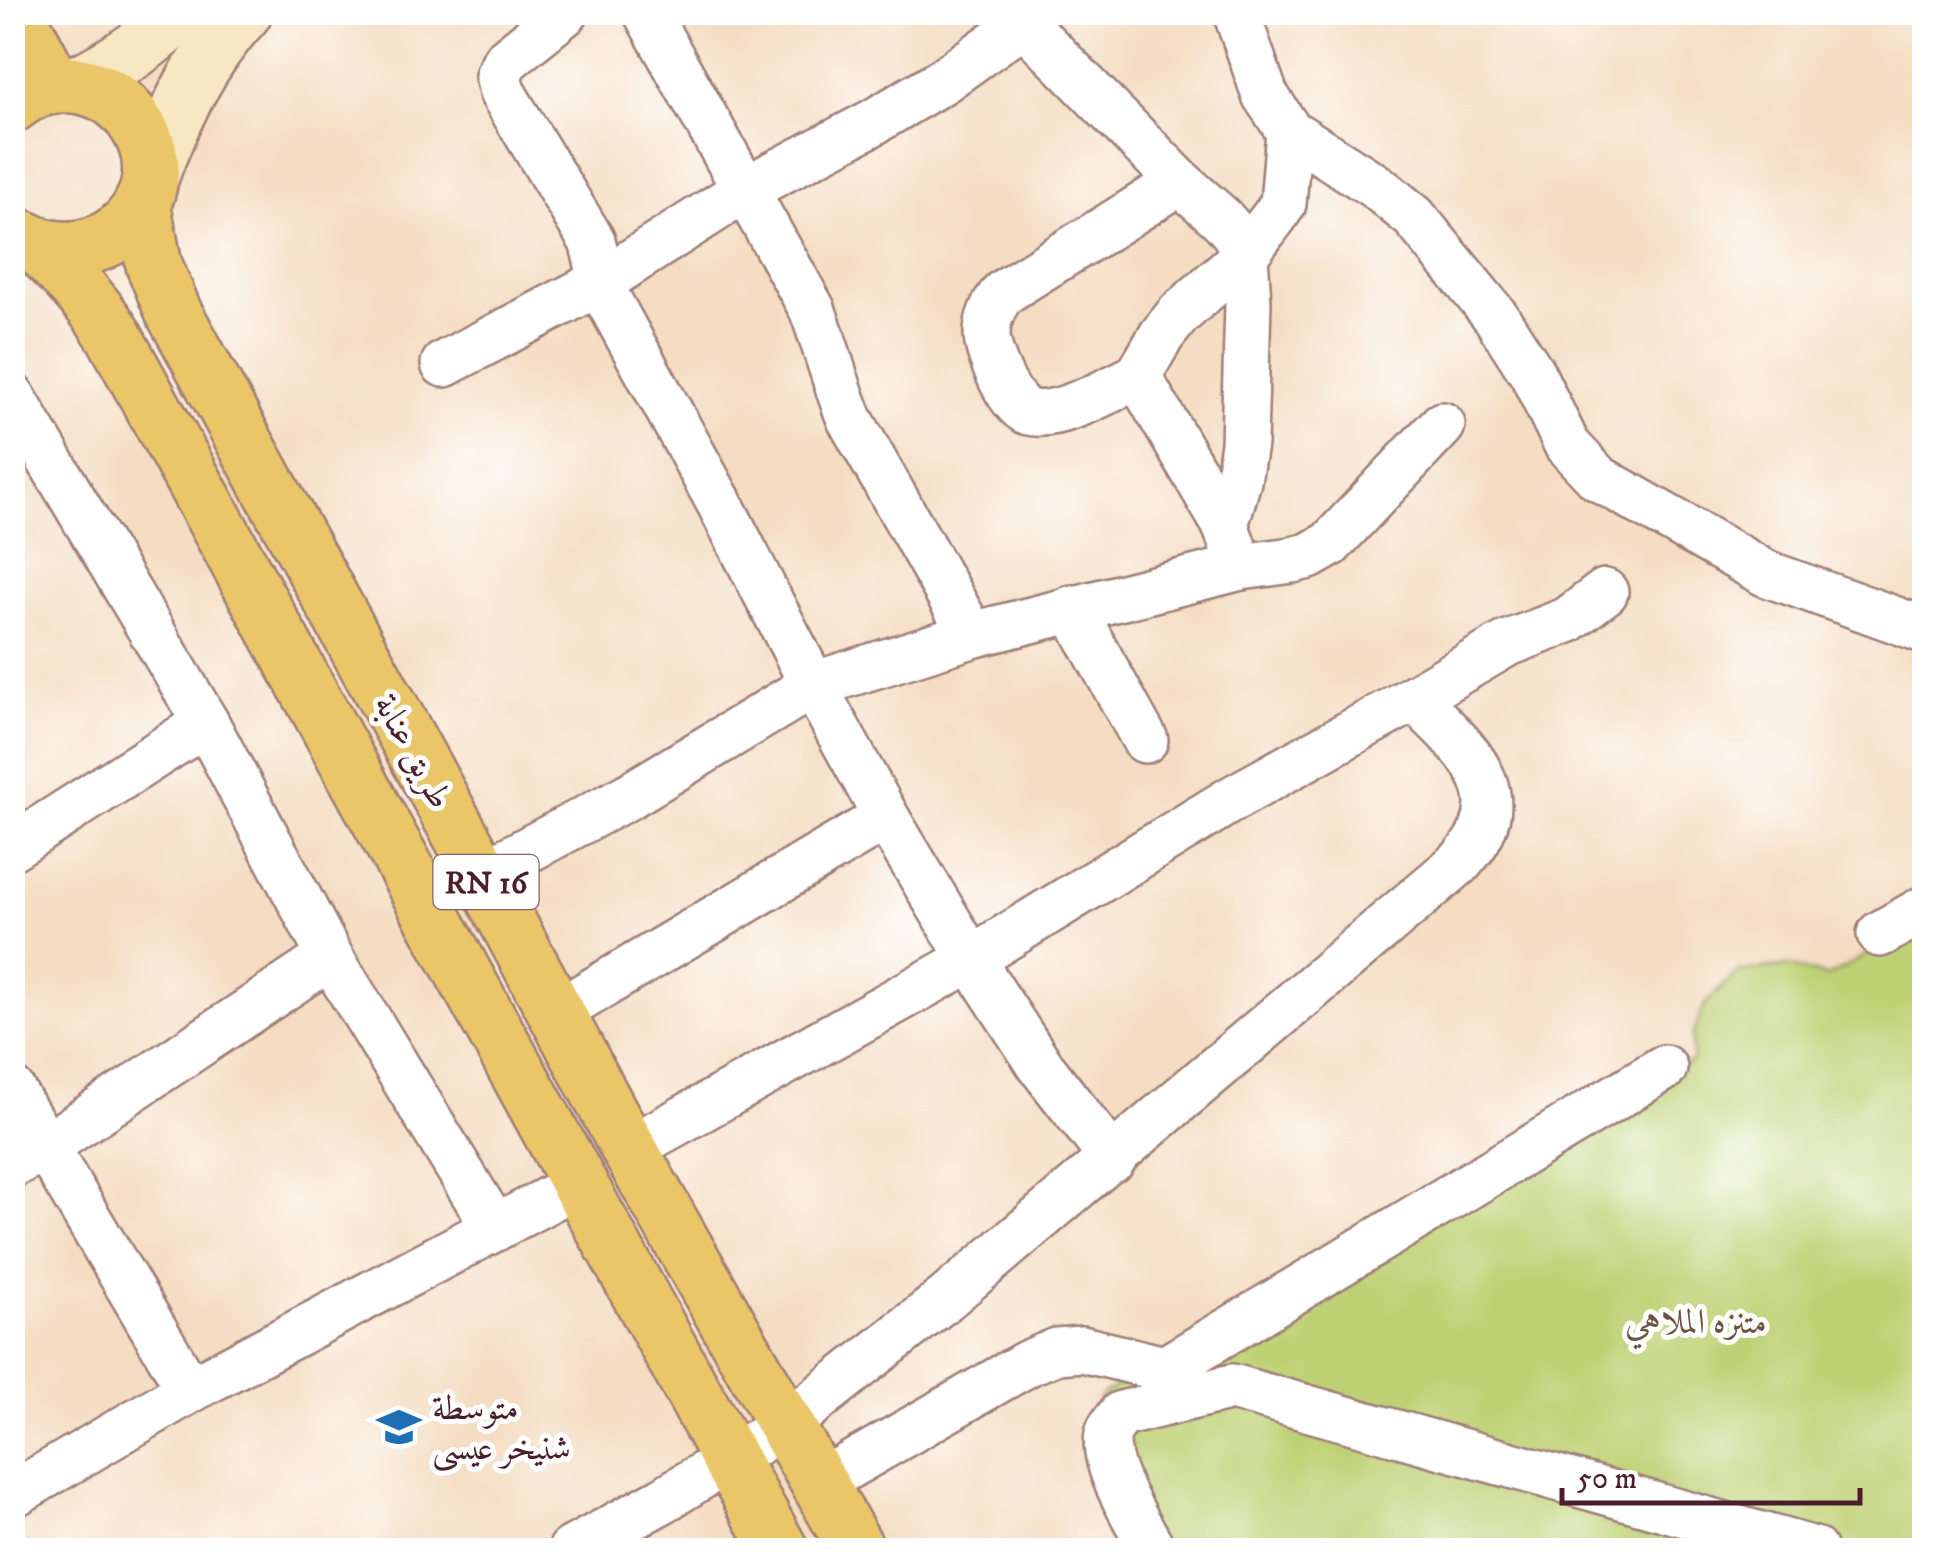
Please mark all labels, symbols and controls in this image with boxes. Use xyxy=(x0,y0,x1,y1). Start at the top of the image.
street label: طريق عنابة xyxy=(363,687,462,817)
road number: RN 16 xyxy=(434,855,538,909)
park label: متنزه الملاهي xyxy=(1625,1301,1767,1350)
place label: متوسطة شنيخر عيسى xyxy=(432,1387,571,1472)
school or university icon: متوسطة شنيخر عيسى xyxy=(375,1403,423,1451)
scale bar xyxy=(1562,1443,1860,1505)
text: 50 m xyxy=(1577,1461,1637,1498)

